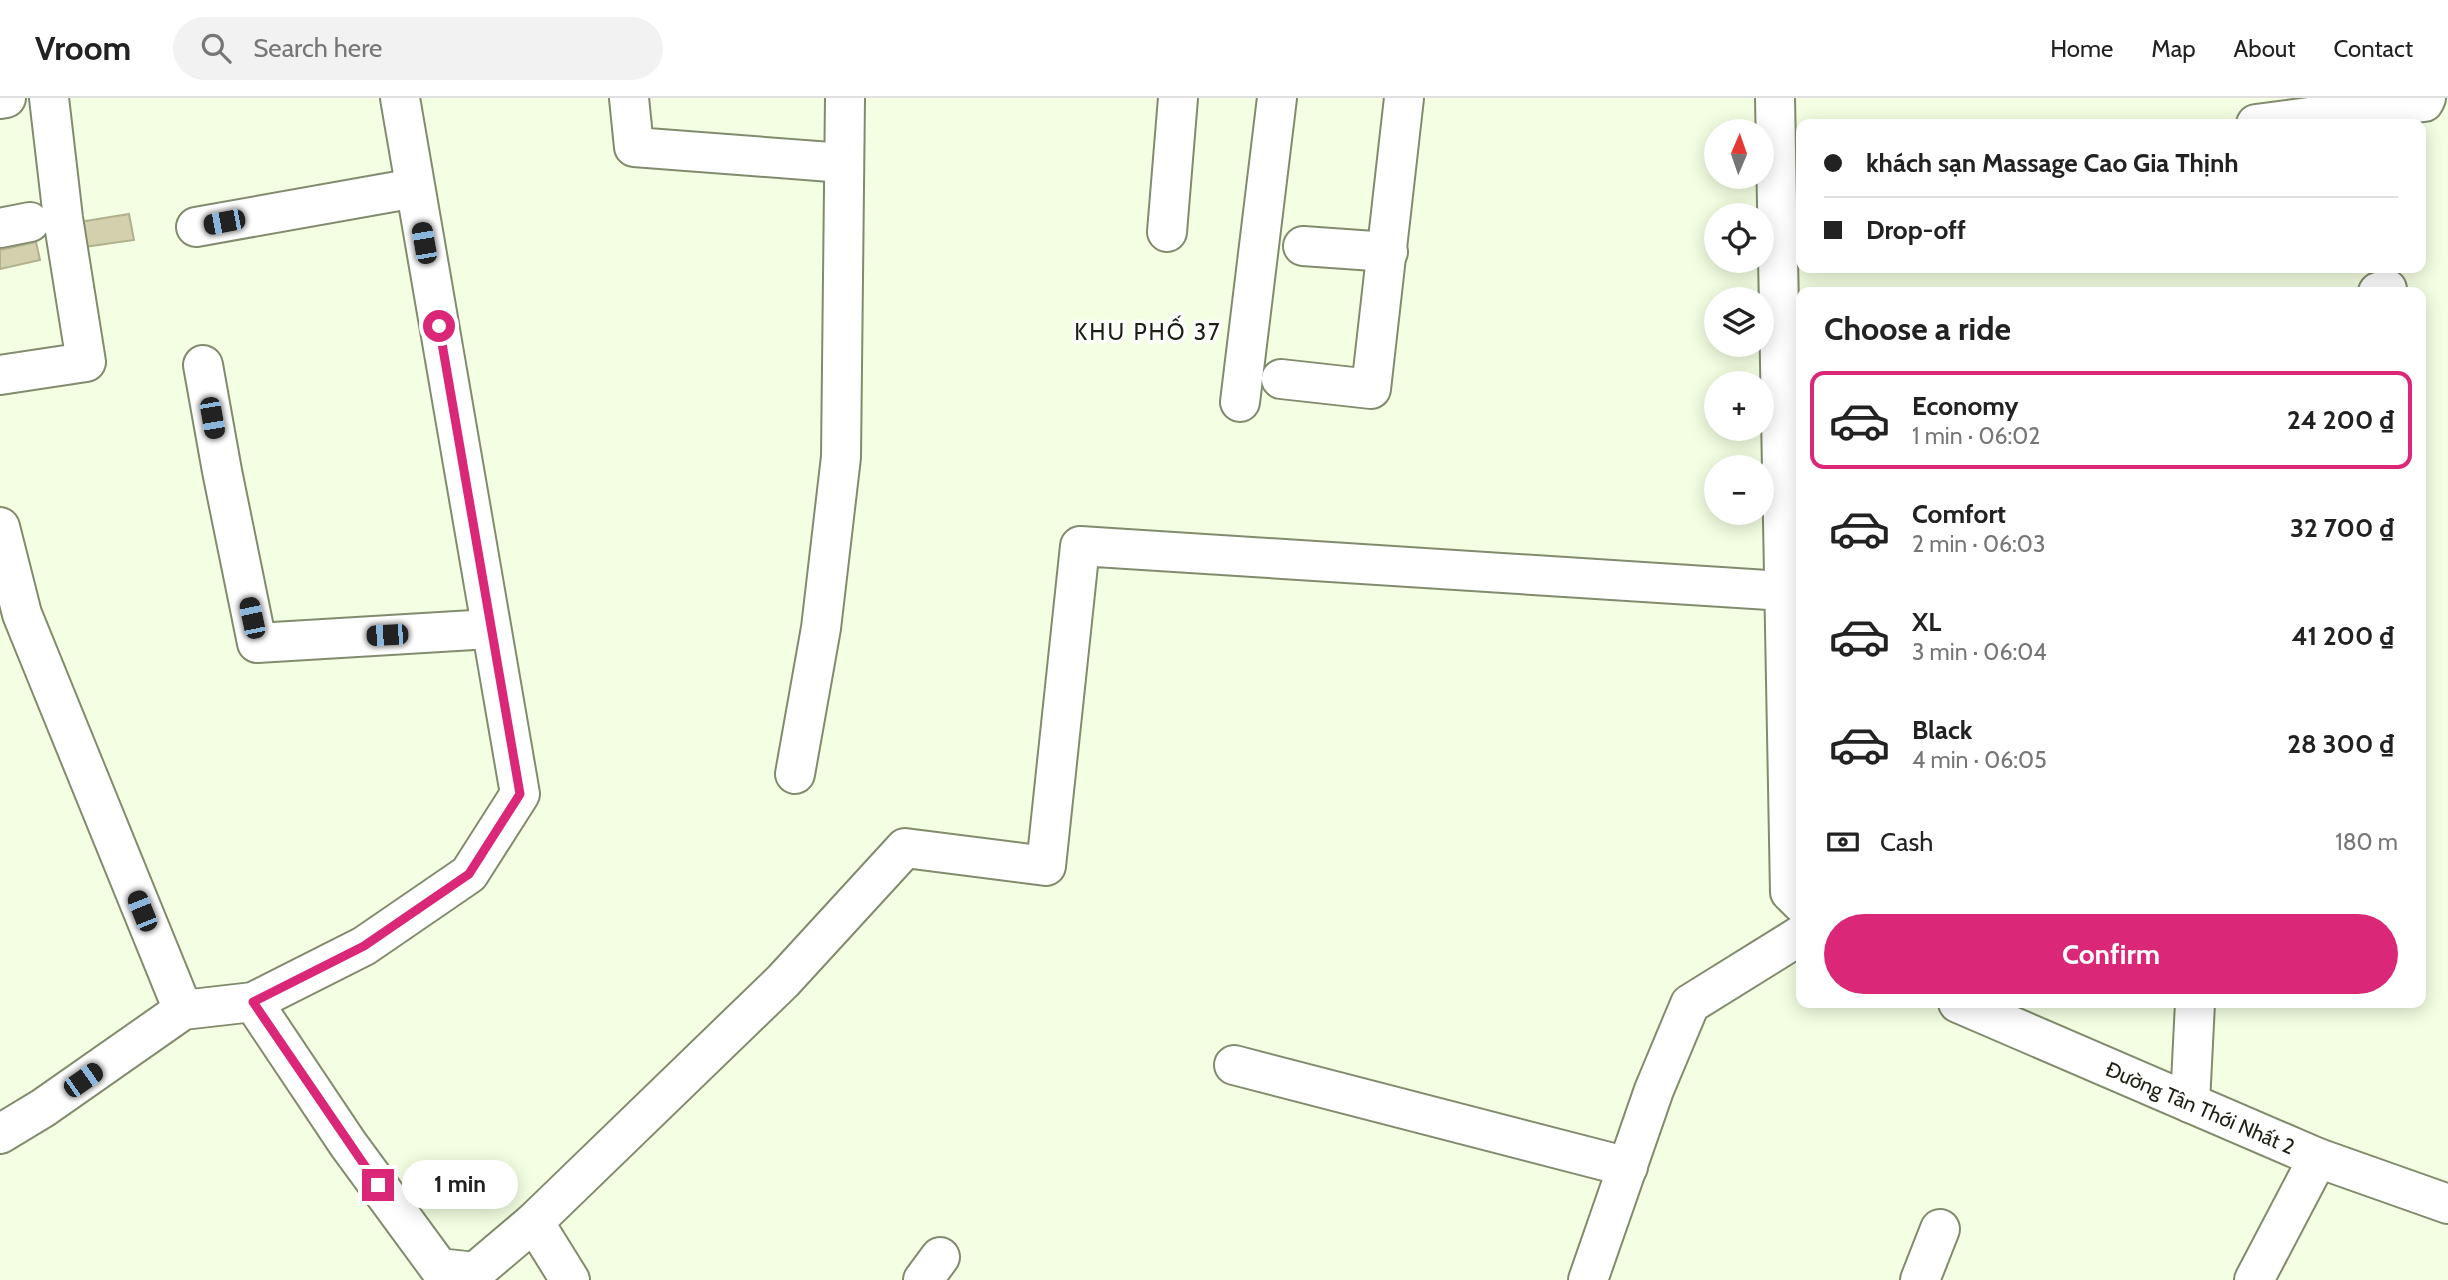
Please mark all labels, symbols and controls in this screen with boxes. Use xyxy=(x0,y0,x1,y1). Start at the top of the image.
search box xyxy=(173,17,663,80)
text: Vroom xyxy=(35,28,131,68)
icon: search xyxy=(197,29,235,67)
text: Search here xyxy=(253,32,382,64)
text: Home xyxy=(2050,34,2113,63)
text: Map xyxy=(2151,34,2196,63)
text: About xyxy=(2234,34,2296,63)
text: Contact xyxy=(2334,34,2413,63)
north arrow xyxy=(1704,119,1774,189)
map controls xyxy=(1704,119,1774,525)
text: khách sạn Massage Cao Gia Thịnh xyxy=(1866,147,2239,179)
button: locate xyxy=(1704,203,1774,273)
car xyxy=(202,208,247,236)
text: Drop-off xyxy=(1866,214,1966,246)
car xyxy=(411,220,438,266)
button: layers xyxy=(1704,287,1774,357)
text: Choose a ride xyxy=(1824,309,2011,348)
route start xyxy=(423,310,455,342)
district label: KHU PHỐ 37 xyxy=(1074,315,1222,346)
button: + xyxy=(1704,371,1774,441)
icon: car xyxy=(1828,389,1891,452)
text: Economy xyxy=(1912,390,2018,422)
car xyxy=(199,395,226,441)
text: 24 200 ₫ xyxy=(2287,404,2394,436)
text: 1 min · 06:02 xyxy=(1912,422,2040,450)
button: − xyxy=(1704,455,1774,525)
icon: car xyxy=(1828,497,1891,560)
text: Comfort xyxy=(1912,498,2006,530)
text: 32 700 ₫ xyxy=(2290,512,2394,544)
text: 2 min · 06:03 xyxy=(1912,530,2045,558)
car xyxy=(238,595,267,641)
icon: car xyxy=(1828,605,1891,668)
text: XL xyxy=(1912,606,1941,638)
text: 41 200 ₫ xyxy=(2291,620,2394,652)
car xyxy=(366,623,409,647)
text: 3 min · 06:04 xyxy=(1912,638,2047,666)
icon: car xyxy=(1828,713,1891,776)
text: Black xyxy=(1912,714,1972,746)
text: 28 300 ₫ xyxy=(2287,728,2394,760)
text: 4 min · 06:05 xyxy=(1912,746,2047,774)
icon: cash xyxy=(1824,823,1862,861)
text: Cash xyxy=(1880,826,1933,858)
text: 180 m xyxy=(2335,828,2398,856)
car xyxy=(125,888,160,934)
button: Confirm xyxy=(1824,914,2398,994)
street label: Đường Tân Thới Nhất 2 xyxy=(2102,1056,2299,1159)
car xyxy=(60,1059,107,1101)
callout: 1 min xyxy=(402,1160,518,1210)
route end xyxy=(362,1169,394,1201)
text: 1 min xyxy=(434,1170,486,1198)

